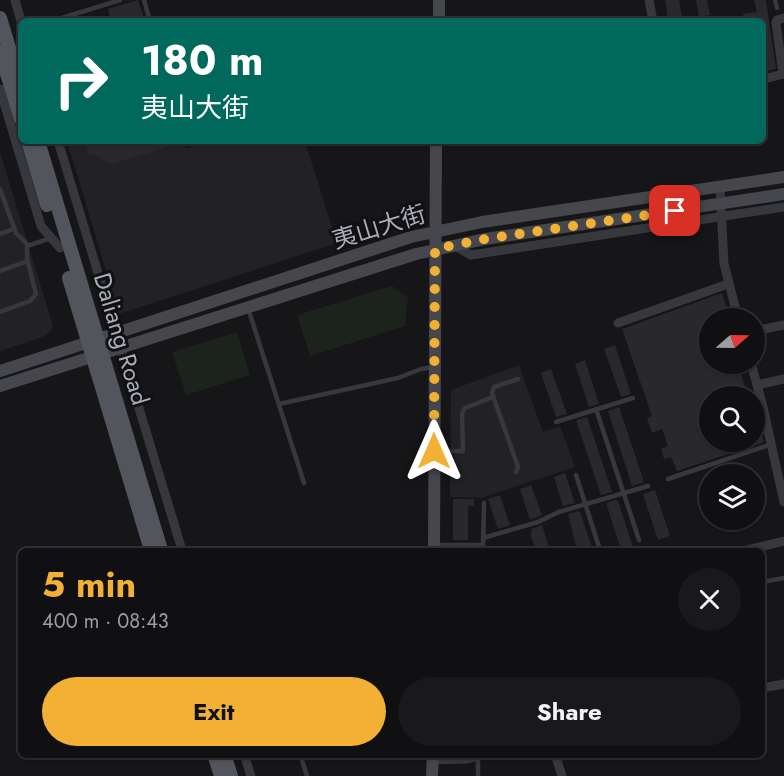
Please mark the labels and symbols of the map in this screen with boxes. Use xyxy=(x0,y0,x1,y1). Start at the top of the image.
pin xyxy=(649,185,700,236)
street label: 夷山大街 xyxy=(328,196,430,257)
street label: Daliang Road xyxy=(85,269,158,409)
north arrow xyxy=(699,308,765,374)
position arrow xyxy=(402,419,466,483)

